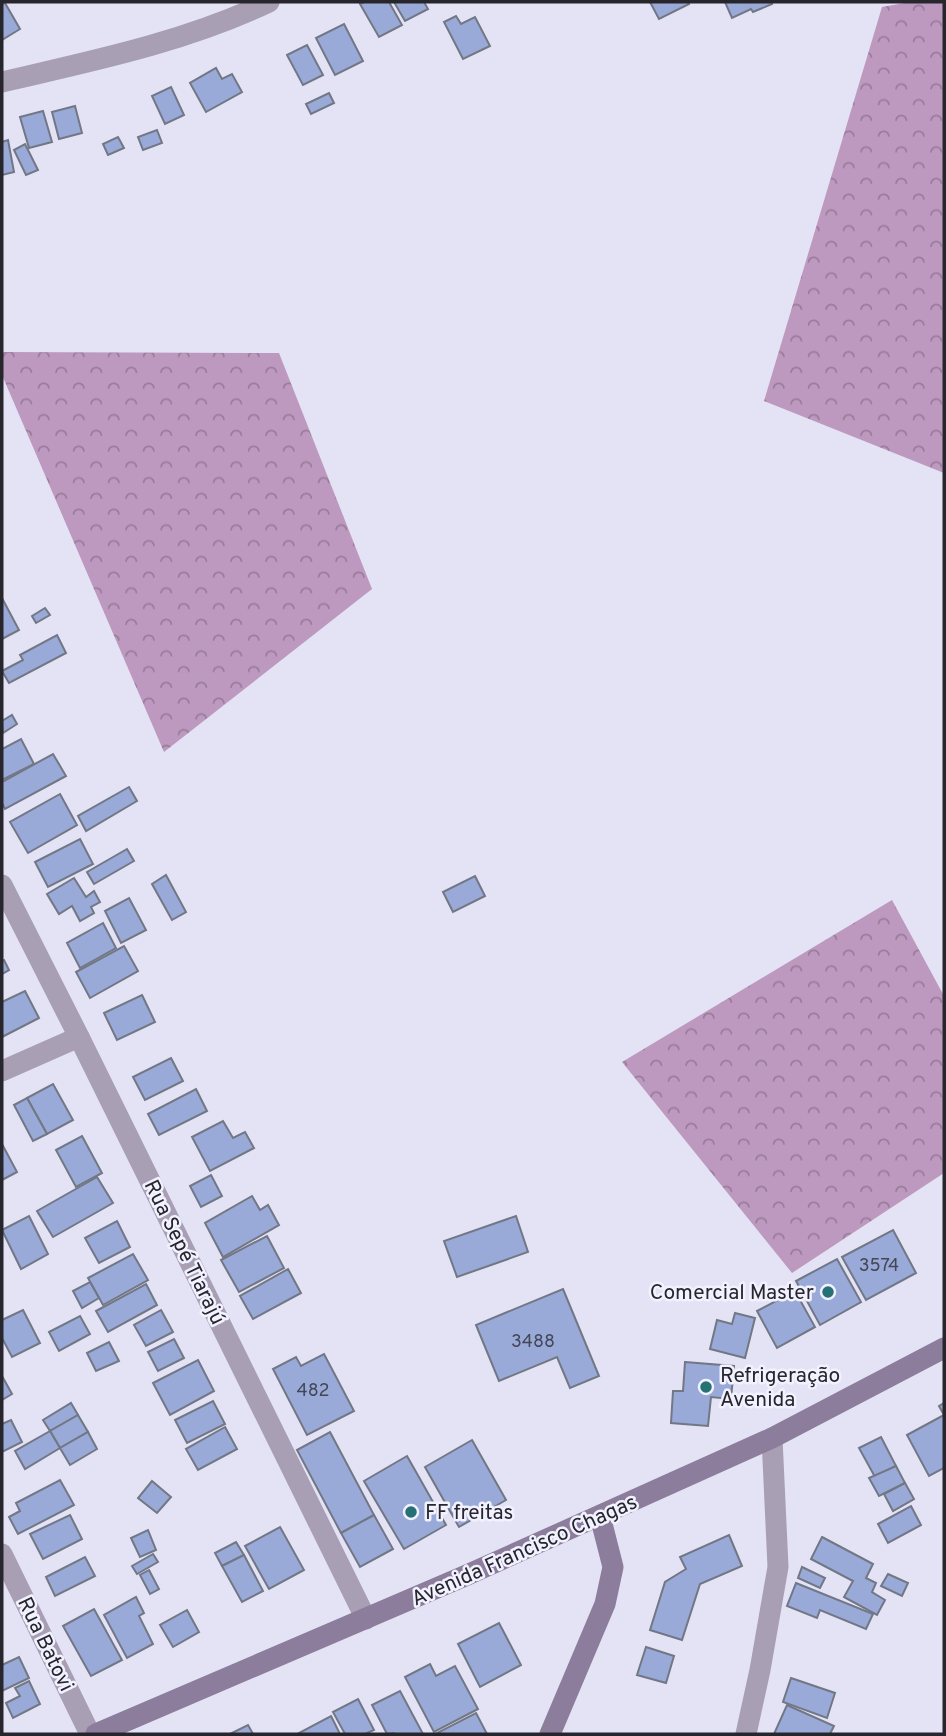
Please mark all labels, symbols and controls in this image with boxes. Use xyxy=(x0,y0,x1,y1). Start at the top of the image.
street label: Rua Sepé Tiarajú xyxy=(137,1176,231,1330)
house number: 3574 xyxy=(859,1255,899,1278)
place label: Comercial Master xyxy=(650,1280,814,1307)
marker: Comercial Master xyxy=(820,1284,836,1300)
house number: 3488 xyxy=(511,1331,555,1354)
place label: Refrigeração Avenida xyxy=(720,1363,840,1414)
marker: Refrigeração Avenida xyxy=(698,1379,714,1395)
house number: 482 xyxy=(297,1380,329,1403)
street label: Avenida Francisco Chagas xyxy=(408,1489,642,1613)
place label: FF freitas xyxy=(425,1500,513,1527)
marker: FF freitas xyxy=(403,1504,419,1520)
street label: Rua Batovi xyxy=(10,1593,79,1696)

